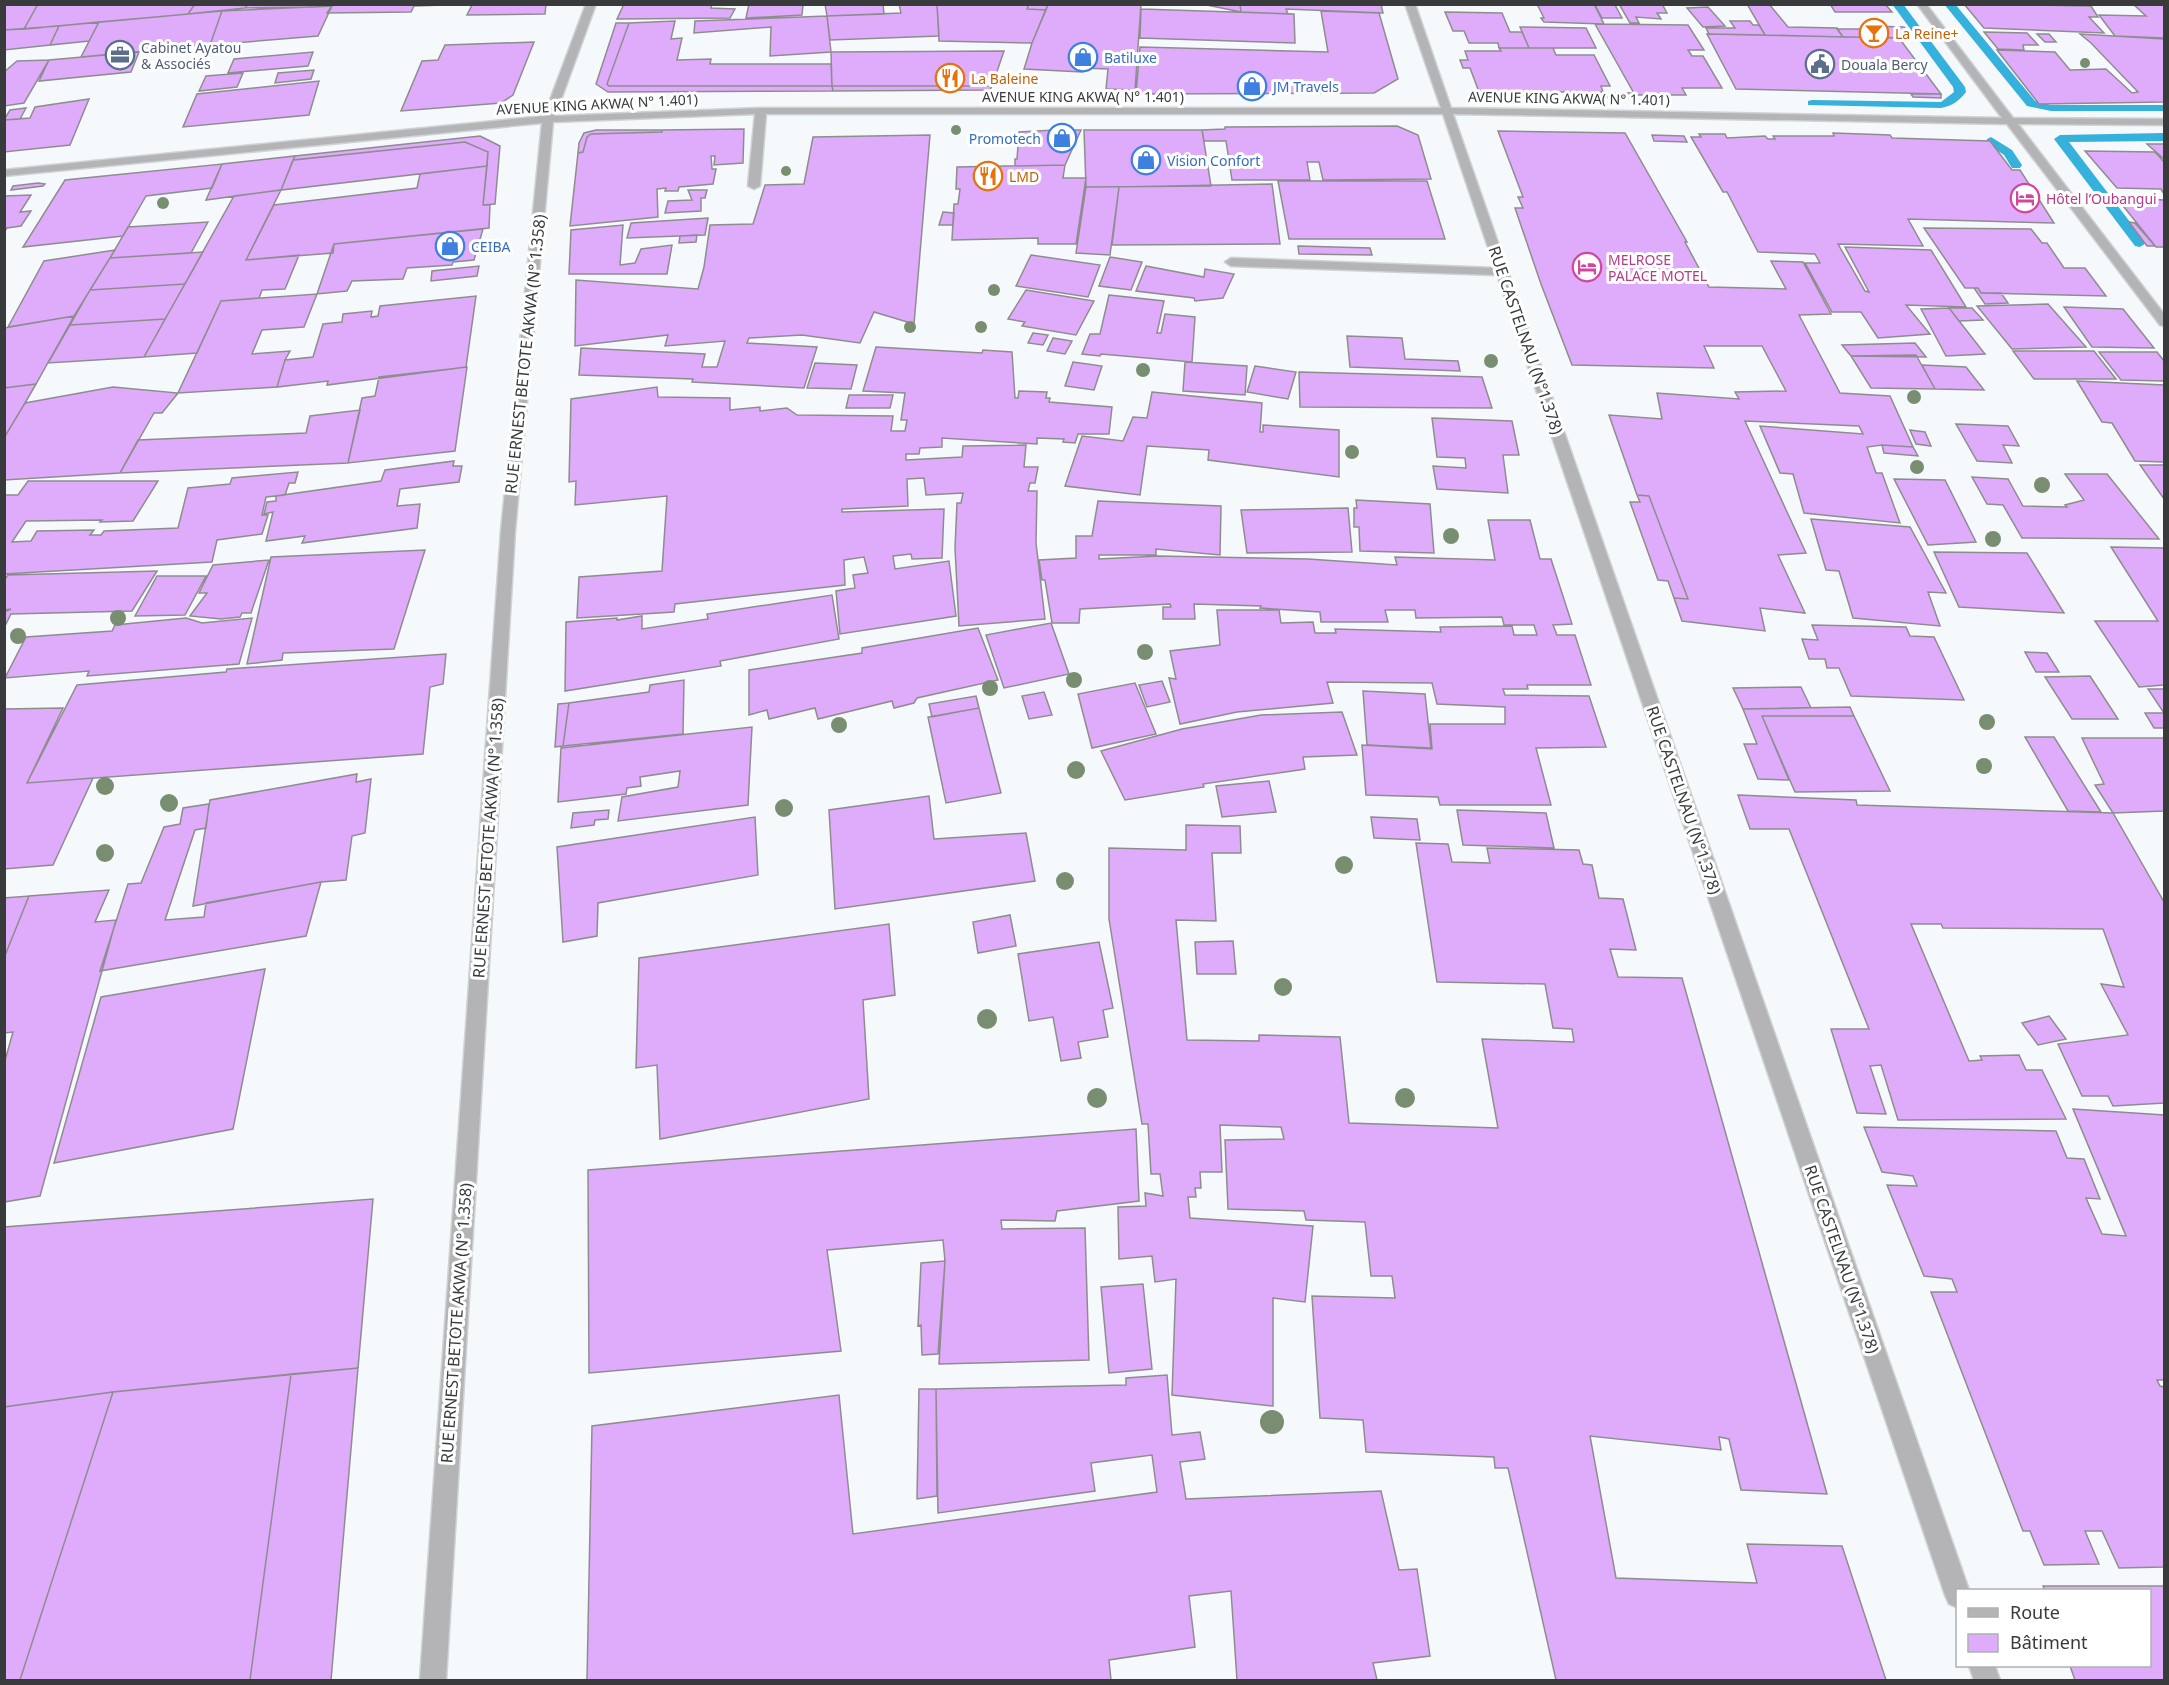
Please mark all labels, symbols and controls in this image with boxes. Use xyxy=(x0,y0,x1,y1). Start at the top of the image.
bar icon: La Reine+ xyxy=(1858,17,1890,49)
place label: La Reine+ xyxy=(1895,24,1959,43)
place label: Cabinet Ayatou & Associés xyxy=(141,38,241,73)
office icon: Cabinet Ayatou & Associés xyxy=(104,39,136,71)
shop icon: Batiluxe xyxy=(1067,41,1099,73)
place label: Batiluxe xyxy=(1104,48,1157,67)
public building icon: Douala Bercy xyxy=(1804,48,1836,80)
place label: Douala Bercy xyxy=(1841,55,1929,74)
restaurant icon: La Baleine xyxy=(934,62,966,94)
place label: La Baleine xyxy=(971,69,1039,88)
shop icon: JM Travels xyxy=(1236,70,1268,102)
place label: JM Travels xyxy=(1271,77,1339,96)
street label: AVENUE KING AKWA( N° 1.401) xyxy=(982,87,1184,106)
street label: AVENUE KING AKWA( N° 1.401) xyxy=(1468,87,1670,109)
street label: AVENUE KING AKWA( N° 1.401) xyxy=(496,89,698,119)
shop icon: Promotech xyxy=(1046,122,1078,154)
place label: Promotech xyxy=(969,129,1041,148)
shop icon: Vision Confort xyxy=(1130,144,1162,176)
place label: Vision Confort xyxy=(1167,151,1260,170)
restaurant icon: LMD xyxy=(972,160,1004,192)
place label: LMD xyxy=(1009,167,1039,186)
hotel icon: Hôtel l’Oubangui xyxy=(2009,182,2041,214)
place label: Hôtel l’Oubangui xyxy=(2046,189,2157,208)
street label: RUE ERNEST BETOTE AKWA (N° 1.358) xyxy=(499,213,551,495)
shop icon: CEIBA xyxy=(434,230,466,262)
place label: CEIBA xyxy=(471,237,510,256)
street label: RUE CASTELNAU (N°1.378) xyxy=(1483,243,1569,437)
place label: MELROSE PALACE MOTEL xyxy=(1608,250,1707,285)
hotel icon: MELROSE PALACE MOTEL xyxy=(1571,251,1603,283)
street label: RUE ERNEST BETOTE AKWA (N° 1.358) xyxy=(467,697,509,979)
street label: RUE CASTELNAU (N°1.378) xyxy=(1641,703,1727,897)
street label: RUE CASTELNAU (N°1.378) xyxy=(1799,1162,1885,1356)
street label: RUE ERNEST BETOTE AKWA (N° 1.358) xyxy=(435,1182,477,1464)
legend xyxy=(1956,1589,2151,1667)
text: Route xyxy=(2010,1600,2060,1624)
text: Bâtiment xyxy=(2010,1630,2088,1654)

